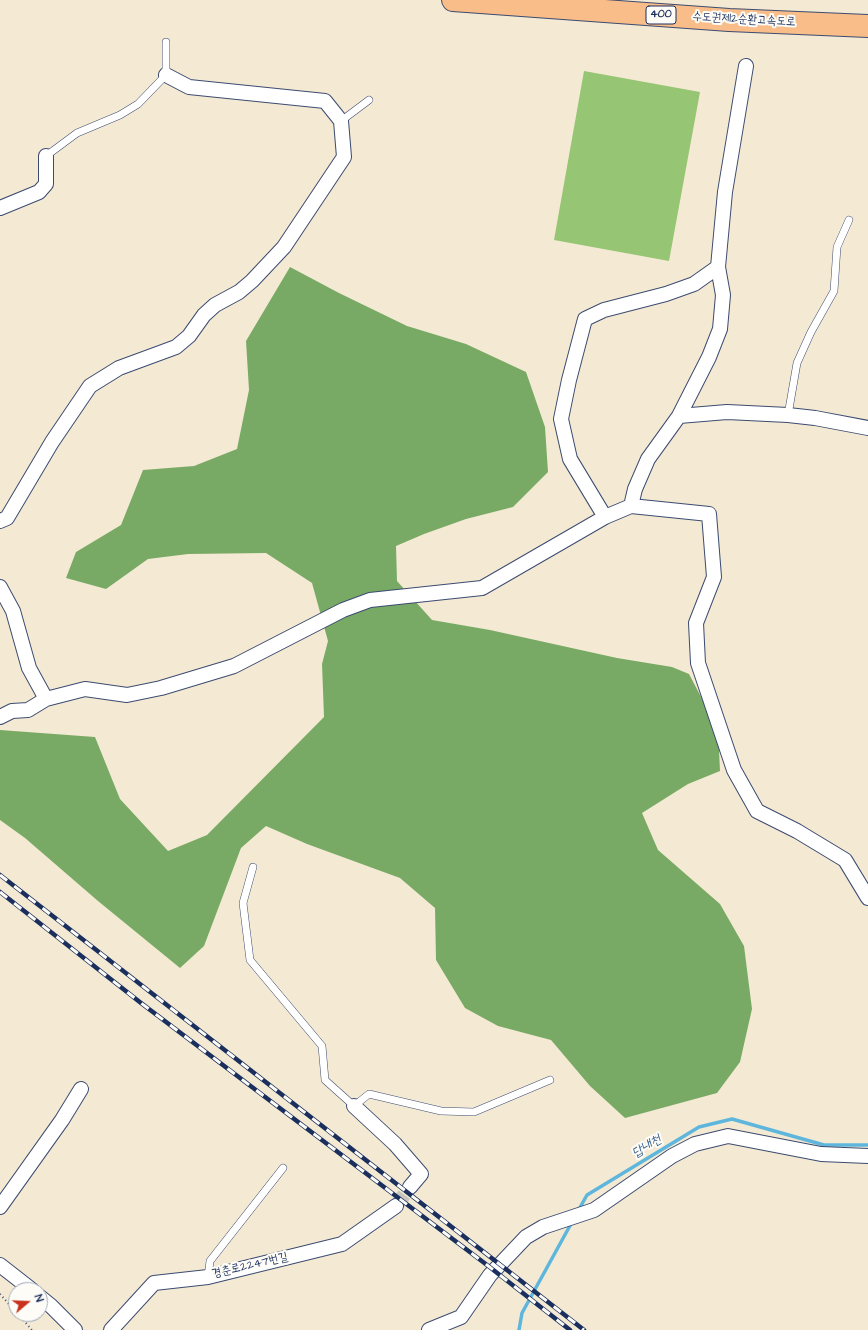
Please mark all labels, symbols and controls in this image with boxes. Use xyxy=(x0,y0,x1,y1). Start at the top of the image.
road number: 400 xyxy=(646,6,676,24)
street label: 수도권제2순환고속도로 xyxy=(692,10,796,30)
water label: 답내천 xyxy=(630,1132,664,1162)
street label: 경춘로2247번길 xyxy=(211,1250,289,1282)
north arrow xyxy=(8,1282,48,1322)
text: N xyxy=(31,1293,47,1304)

